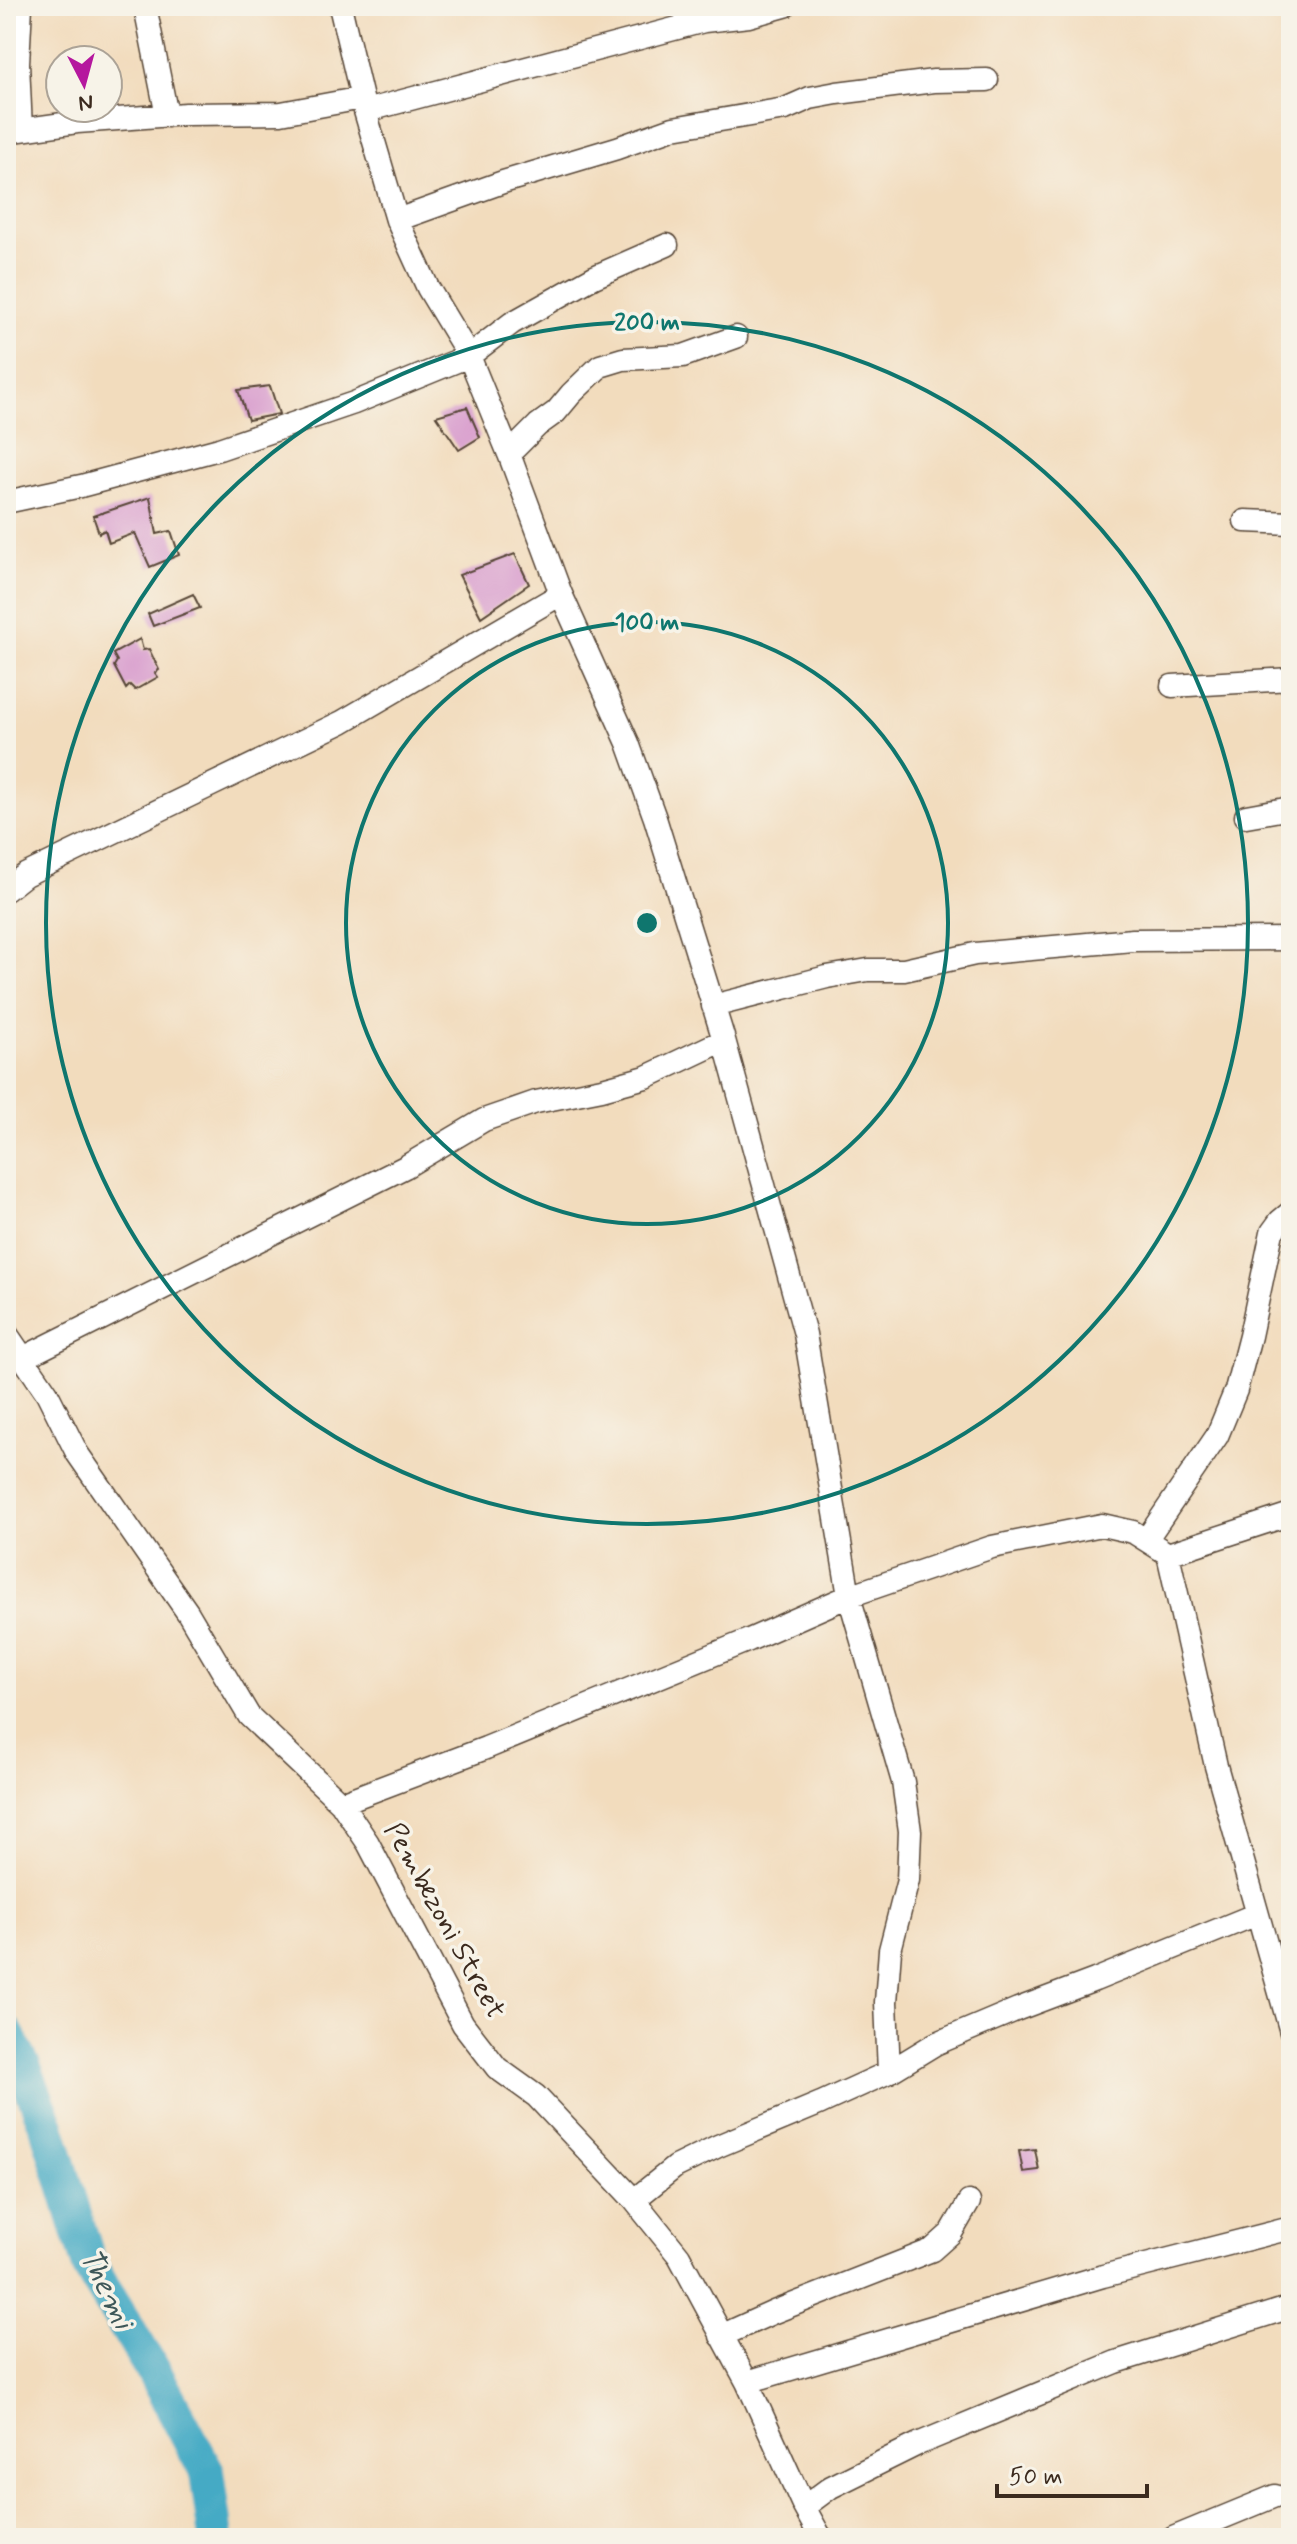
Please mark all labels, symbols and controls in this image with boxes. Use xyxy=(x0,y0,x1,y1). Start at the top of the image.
north arrow xyxy=(44,44,124,124)
text: N xyxy=(77,87,95,117)
text: 200 m xyxy=(614,308,680,339)
text: 100 m xyxy=(615,608,679,639)
centre of rings xyxy=(633,909,661,937)
street label: Pembezoni Street xyxy=(375,1816,513,2026)
water label: Themi xyxy=(70,2242,143,2338)
scale bar xyxy=(997,2448,1147,2498)
text: 50 m xyxy=(1009,2462,1063,2493)

